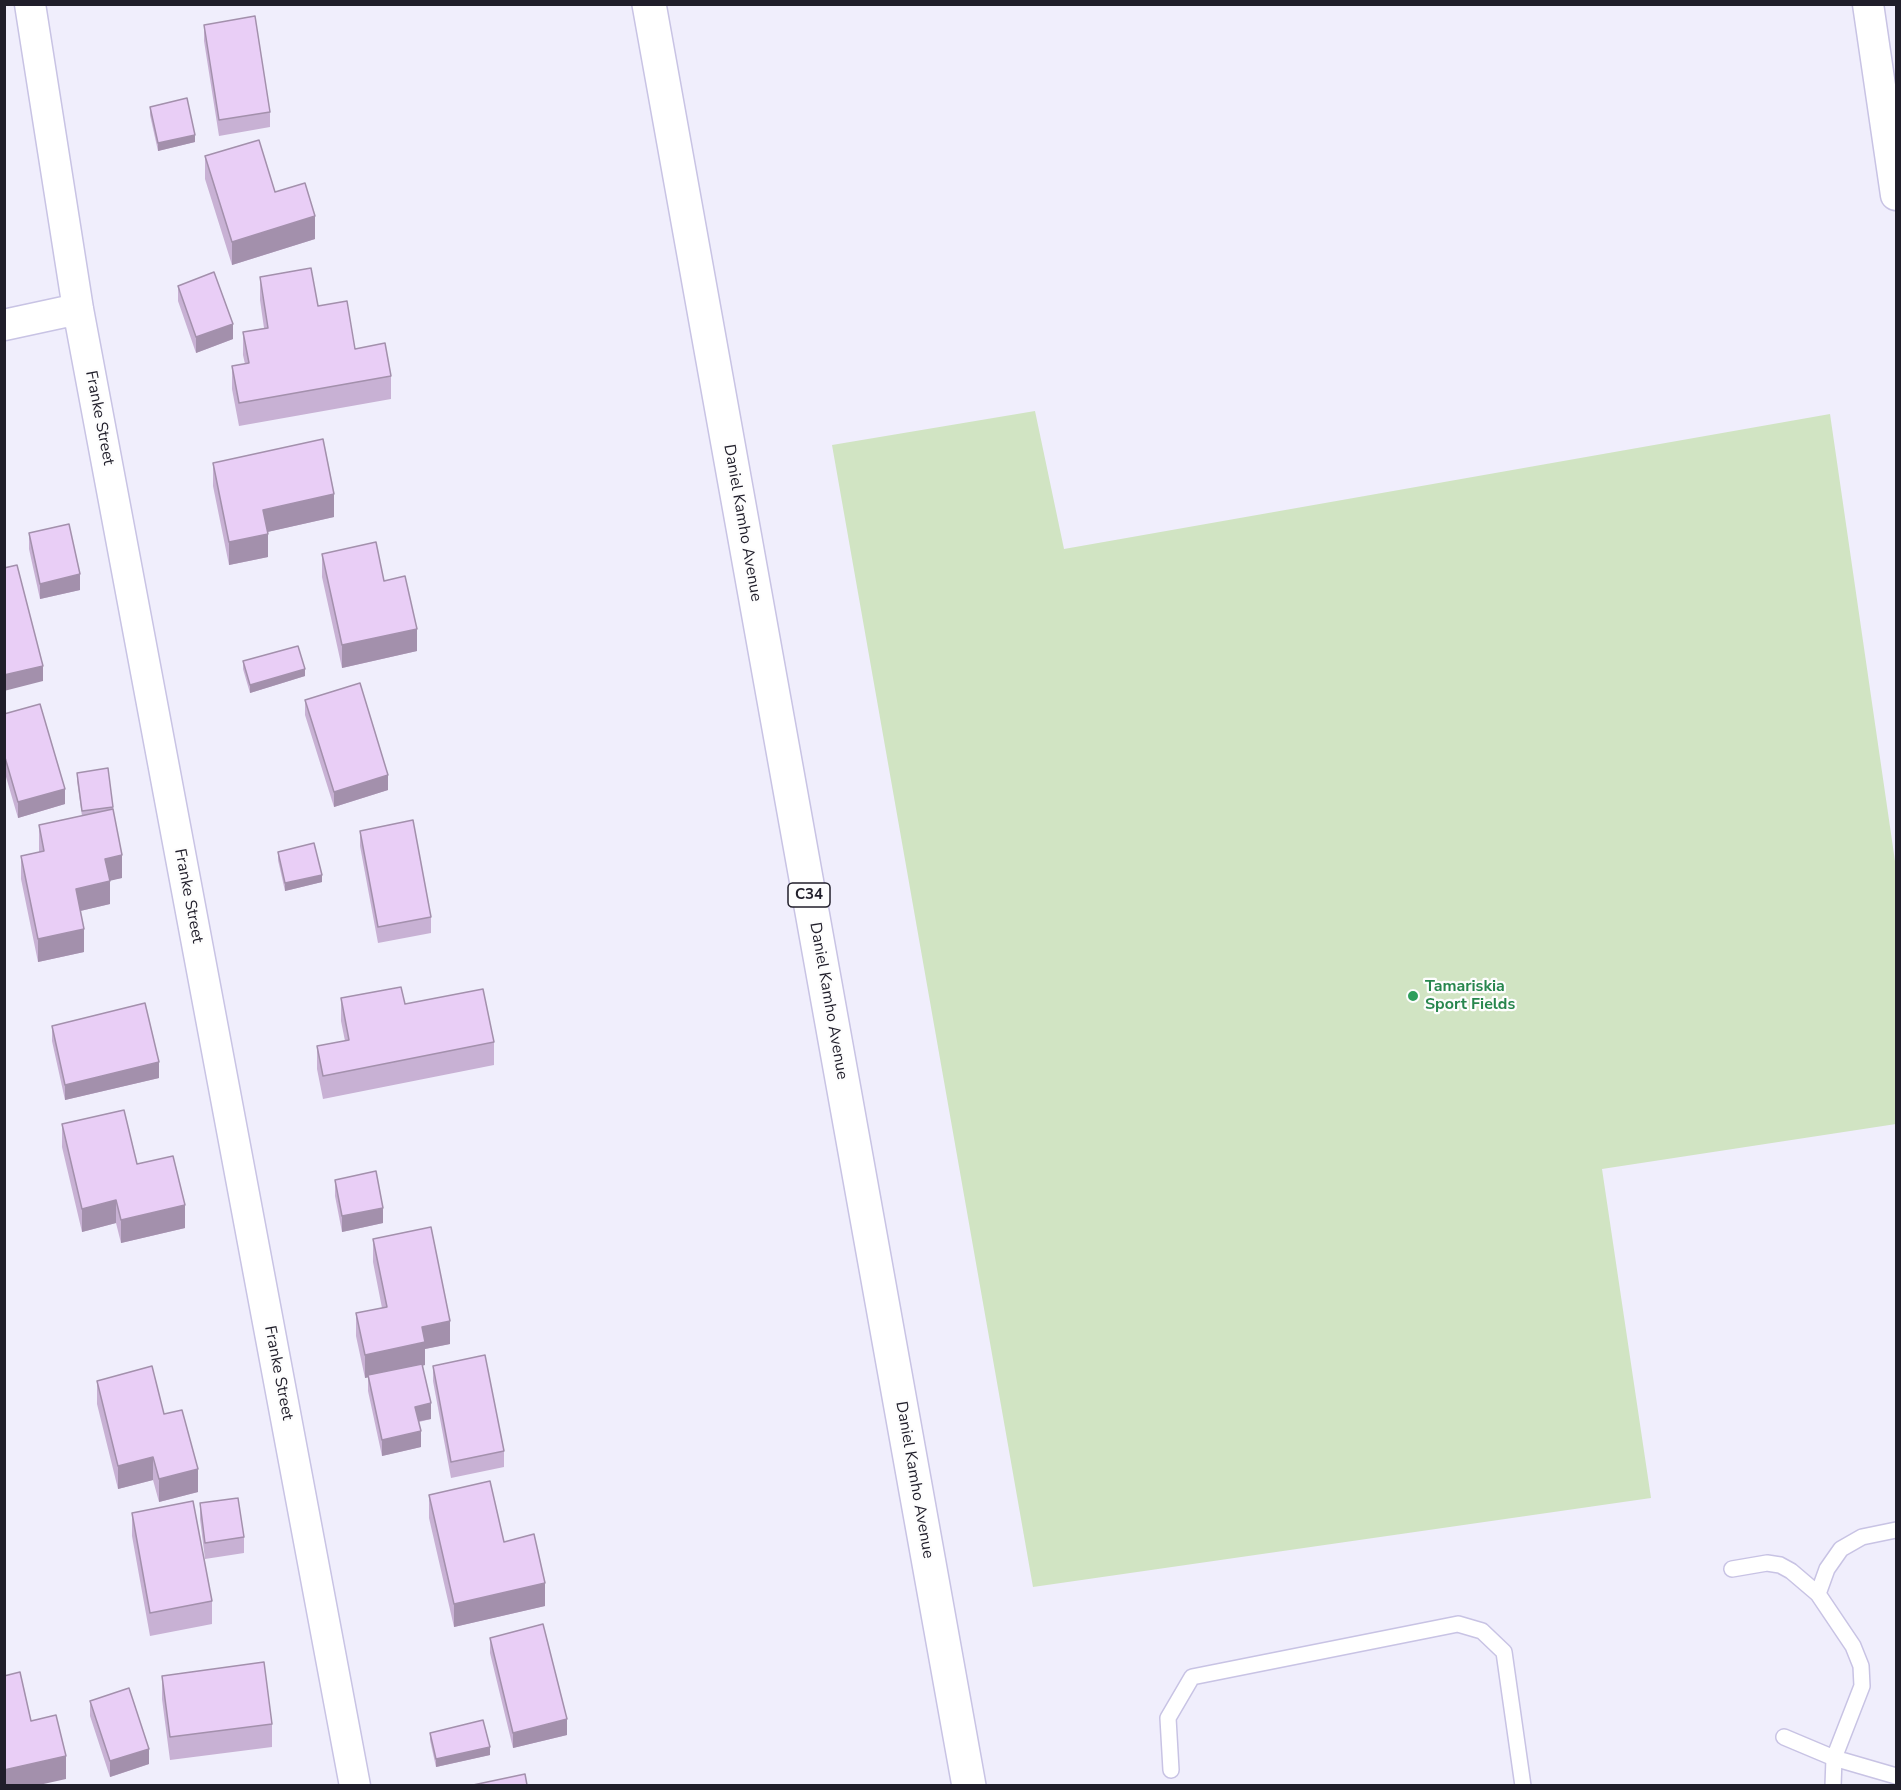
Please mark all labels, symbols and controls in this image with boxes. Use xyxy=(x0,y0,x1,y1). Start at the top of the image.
street label: Franke Street xyxy=(80,369,118,467)
street label: Daniel Kamho Avenue xyxy=(719,443,765,603)
street label: Franke Street xyxy=(169,847,207,945)
road number: C34 xyxy=(788,883,830,907)
street label: Daniel Kamho Avenue xyxy=(805,921,851,1081)
place label: Tamariskia Sport Fields xyxy=(1425,977,1515,1015)
marker: Tamariskia Sport Fields xyxy=(1406,989,1420,1003)
street label: Franke Street xyxy=(259,1324,297,1422)
street label: Daniel Kamho Avenue xyxy=(891,1400,937,1560)

